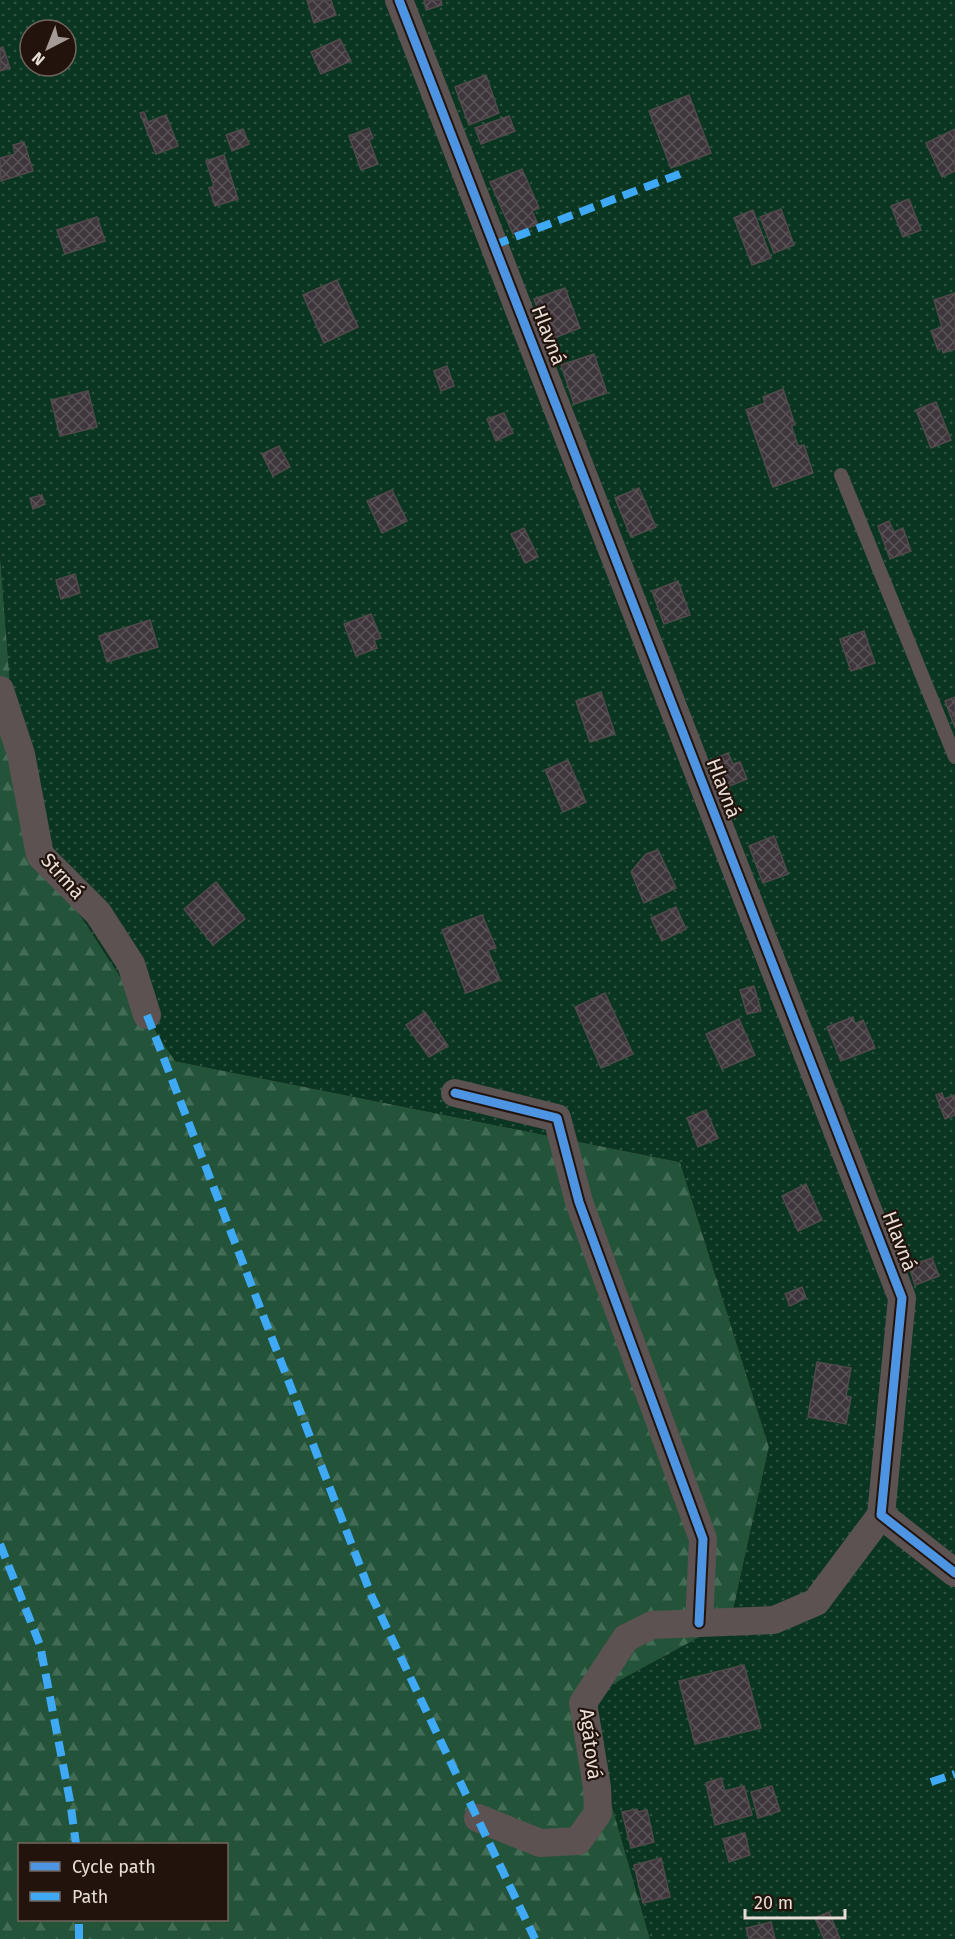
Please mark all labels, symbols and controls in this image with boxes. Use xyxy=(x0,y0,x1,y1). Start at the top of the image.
north arrow xyxy=(18,18,78,78)
text: N xyxy=(28,48,49,69)
street label: Hlavná xyxy=(527,302,571,368)
street label: Hlavná xyxy=(702,755,746,821)
street label: Strmá xyxy=(36,848,90,904)
street label: Hlavná xyxy=(878,1208,922,1274)
street label: Agátová xyxy=(575,1707,607,1781)
legend xyxy=(18,1843,228,1921)
text: Cycle path xyxy=(72,1856,156,1878)
scale bar xyxy=(745,1882,846,1920)
text: Path xyxy=(72,1886,108,1908)
text: 20 m xyxy=(754,1892,793,1914)

